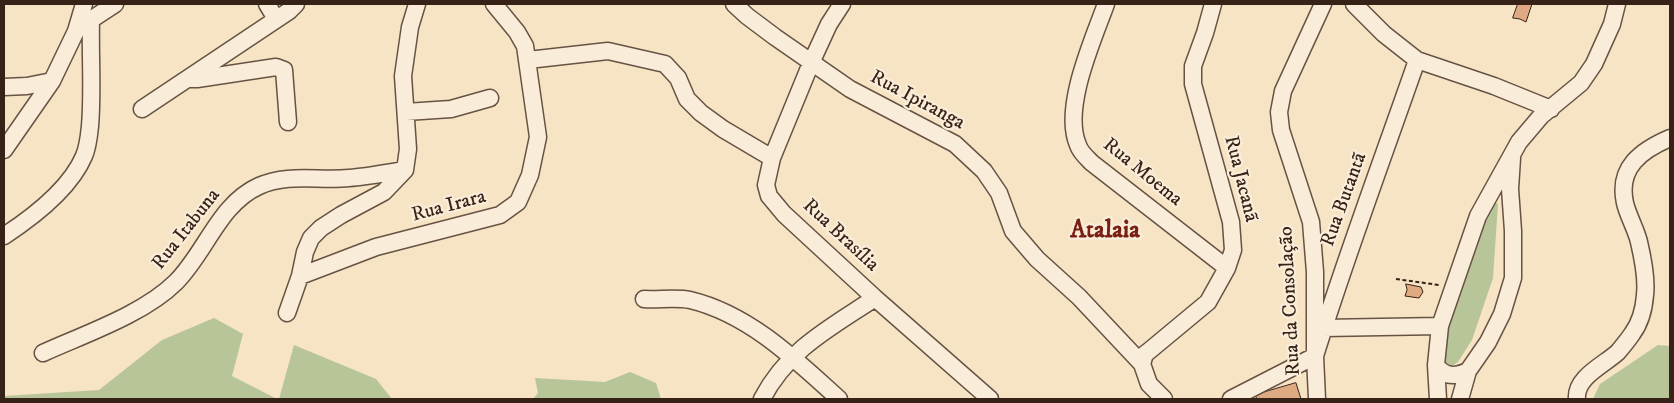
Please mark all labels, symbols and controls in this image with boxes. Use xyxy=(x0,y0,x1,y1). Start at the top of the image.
street label: Rua Ipiranga xyxy=(866,66,968,136)
street label: Rua Jacanã xyxy=(1218,133,1262,225)
street label: Rua Moema xyxy=(1097,134,1187,212)
street label: Rua Butantã xyxy=(1317,150,1373,250)
street label: Rua Itabuna xyxy=(148,185,226,275)
street label: Rua Irara xyxy=(409,186,489,228)
street label: Rua Brasília xyxy=(797,195,883,277)
district label: Atalaia xyxy=(1070,217,1140,247)
street label: Rua da Consolação xyxy=(1275,226,1307,376)

